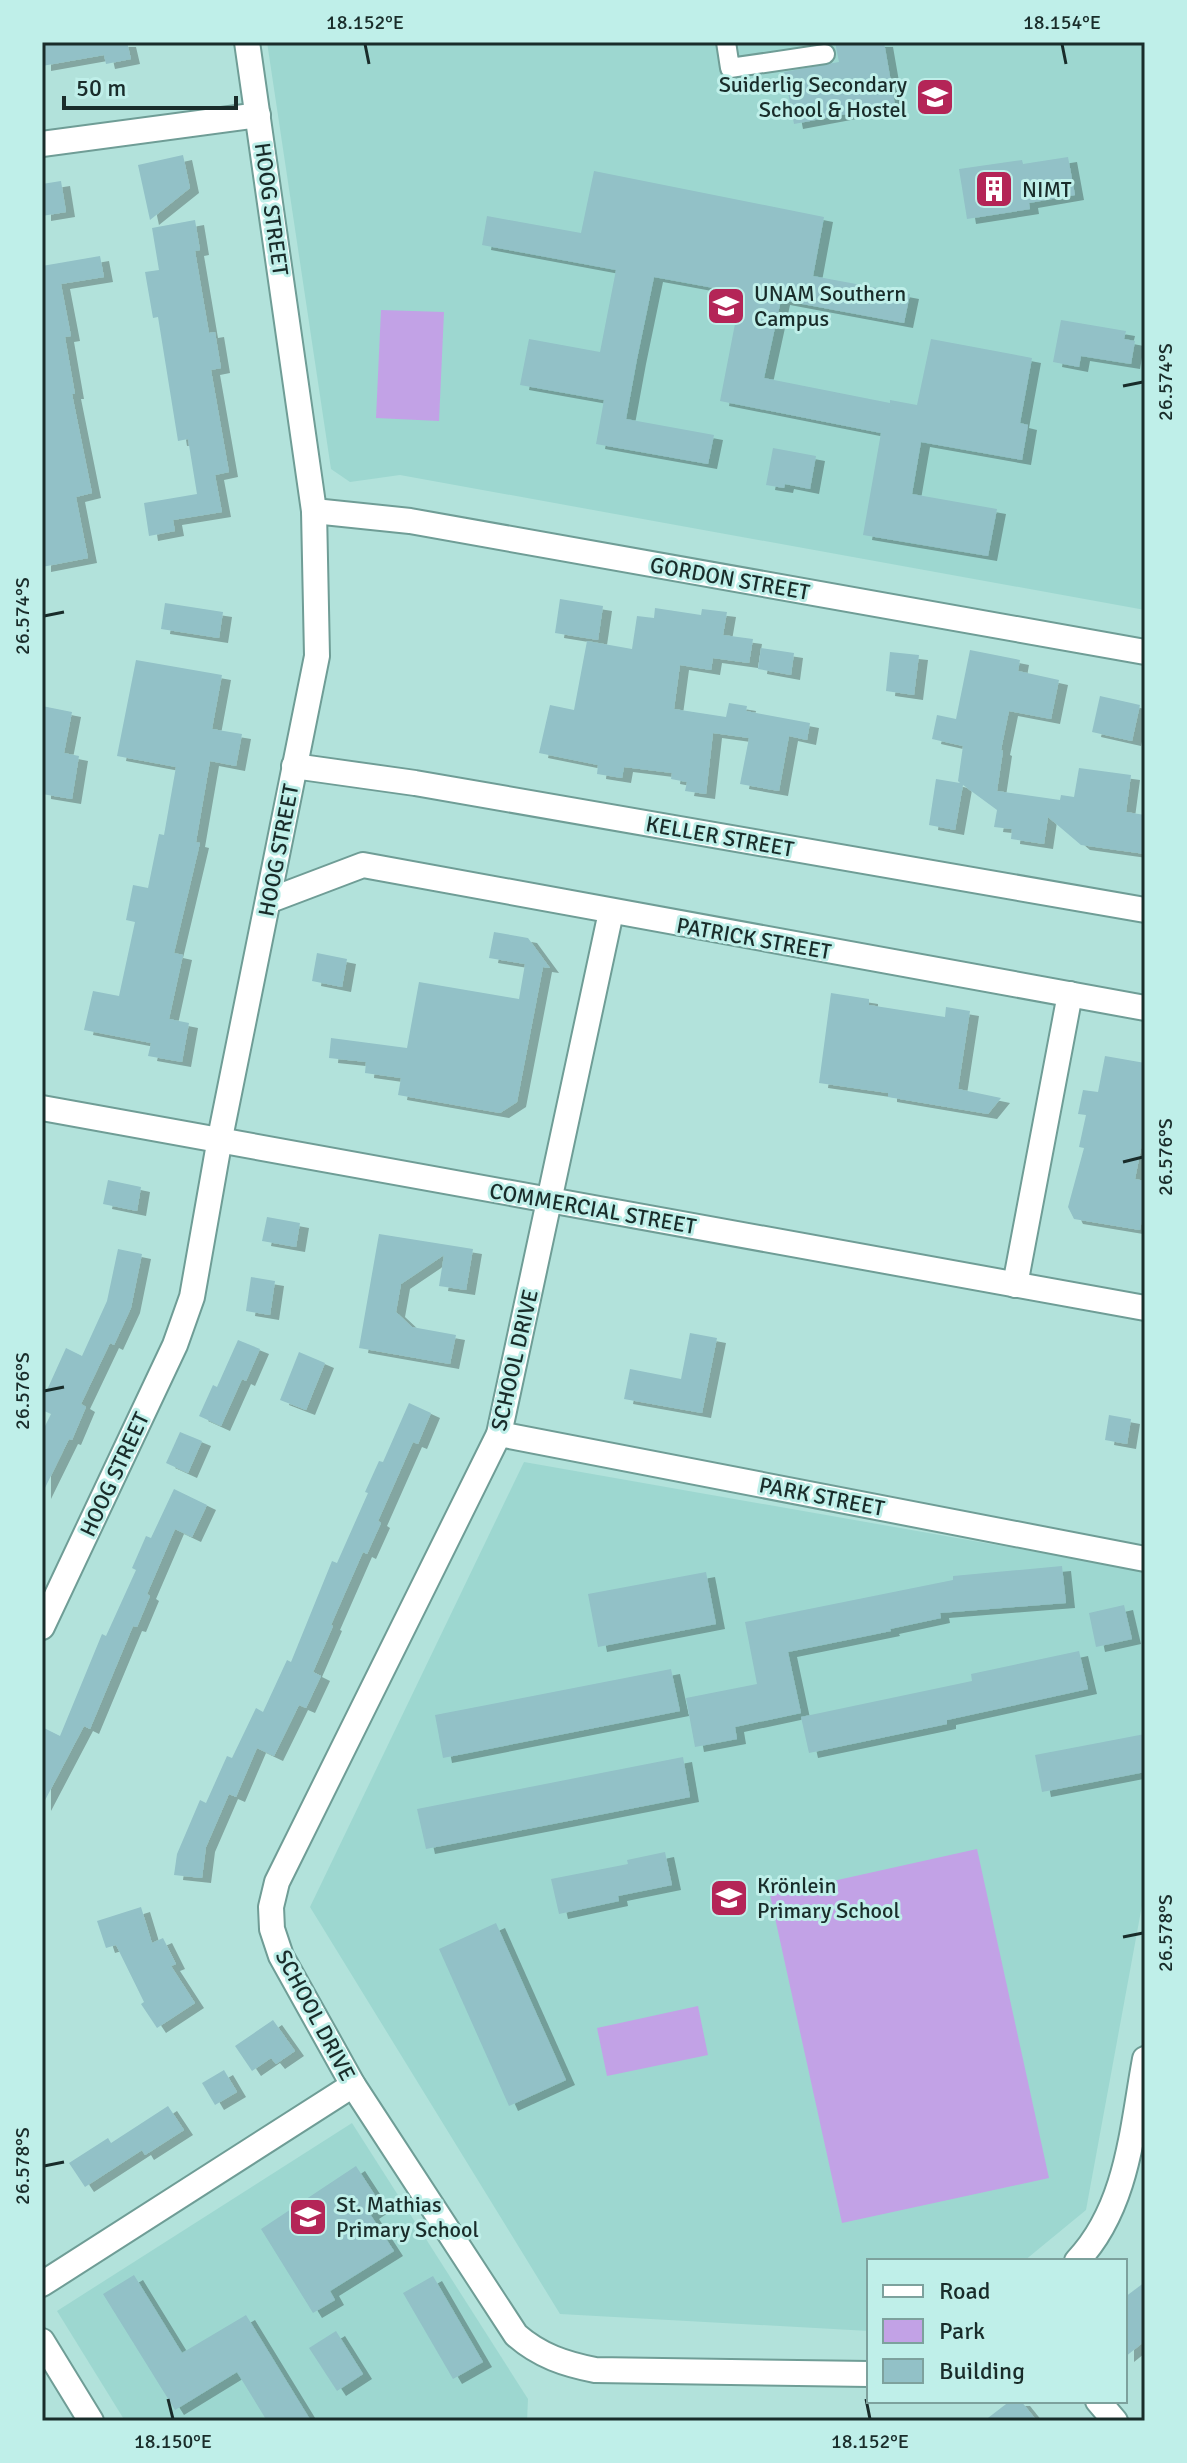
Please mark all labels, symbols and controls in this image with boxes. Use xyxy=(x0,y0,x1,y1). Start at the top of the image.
text: 18.152°E xyxy=(326,10,404,35)
text: 18.154°E xyxy=(1023,10,1101,35)
scale bar xyxy=(64,60,236,110)
place label: Suiderlig Secondary School & Hostel xyxy=(719,71,908,123)
text: 50 m xyxy=(76,73,126,103)
school or university icon: Suiderlig Secondary School & Hostel xyxy=(914,76,956,118)
street label: HOOG STREET xyxy=(249,141,294,278)
building icon: NIMT xyxy=(973,168,1015,210)
place label: NIMT xyxy=(1022,176,1072,203)
place label: UNAM Southern Campus xyxy=(754,280,906,332)
school or university icon: UNAM Southern Campus xyxy=(705,285,747,327)
text: 26.574°S xyxy=(1153,343,1178,421)
street label: GORDON STREET xyxy=(648,551,812,606)
text: 26.574°S xyxy=(10,577,35,655)
street label: HOOG STREET xyxy=(252,781,305,919)
street label: KELLER STREET xyxy=(644,810,796,863)
street label: PATRICK STREET xyxy=(675,912,833,965)
text: 26.576°S xyxy=(1153,1118,1178,1196)
street label: COMMERCIAL STREET xyxy=(488,1177,698,1240)
street label: SCHOOL DRIVE xyxy=(485,1287,544,1433)
text: 26.576°S xyxy=(10,1352,35,1430)
street label: HOOG STREET xyxy=(74,1408,155,1541)
street label: PARK STREET xyxy=(757,1471,887,1522)
place label: Krönlein Primary School xyxy=(757,1872,900,1924)
school or university icon: Krönlein Primary School xyxy=(708,1877,750,1919)
text: 26.578°S xyxy=(1153,1894,1178,1972)
street label: SCHOOL DRIVE xyxy=(270,1945,361,2085)
text: 26.578°S xyxy=(10,2127,35,2205)
place label: St. Mathias Primary School xyxy=(336,2191,479,2243)
school or university icon: St. Mathias Primary School xyxy=(287,2196,329,2238)
legend xyxy=(867,2259,1127,2403)
text: Road xyxy=(939,2276,990,2306)
text: Park xyxy=(939,2316,985,2346)
text: Building xyxy=(939,2356,1025,2386)
text: 18.150°E xyxy=(134,2429,212,2454)
text: 18.152°E xyxy=(831,2429,909,2454)

